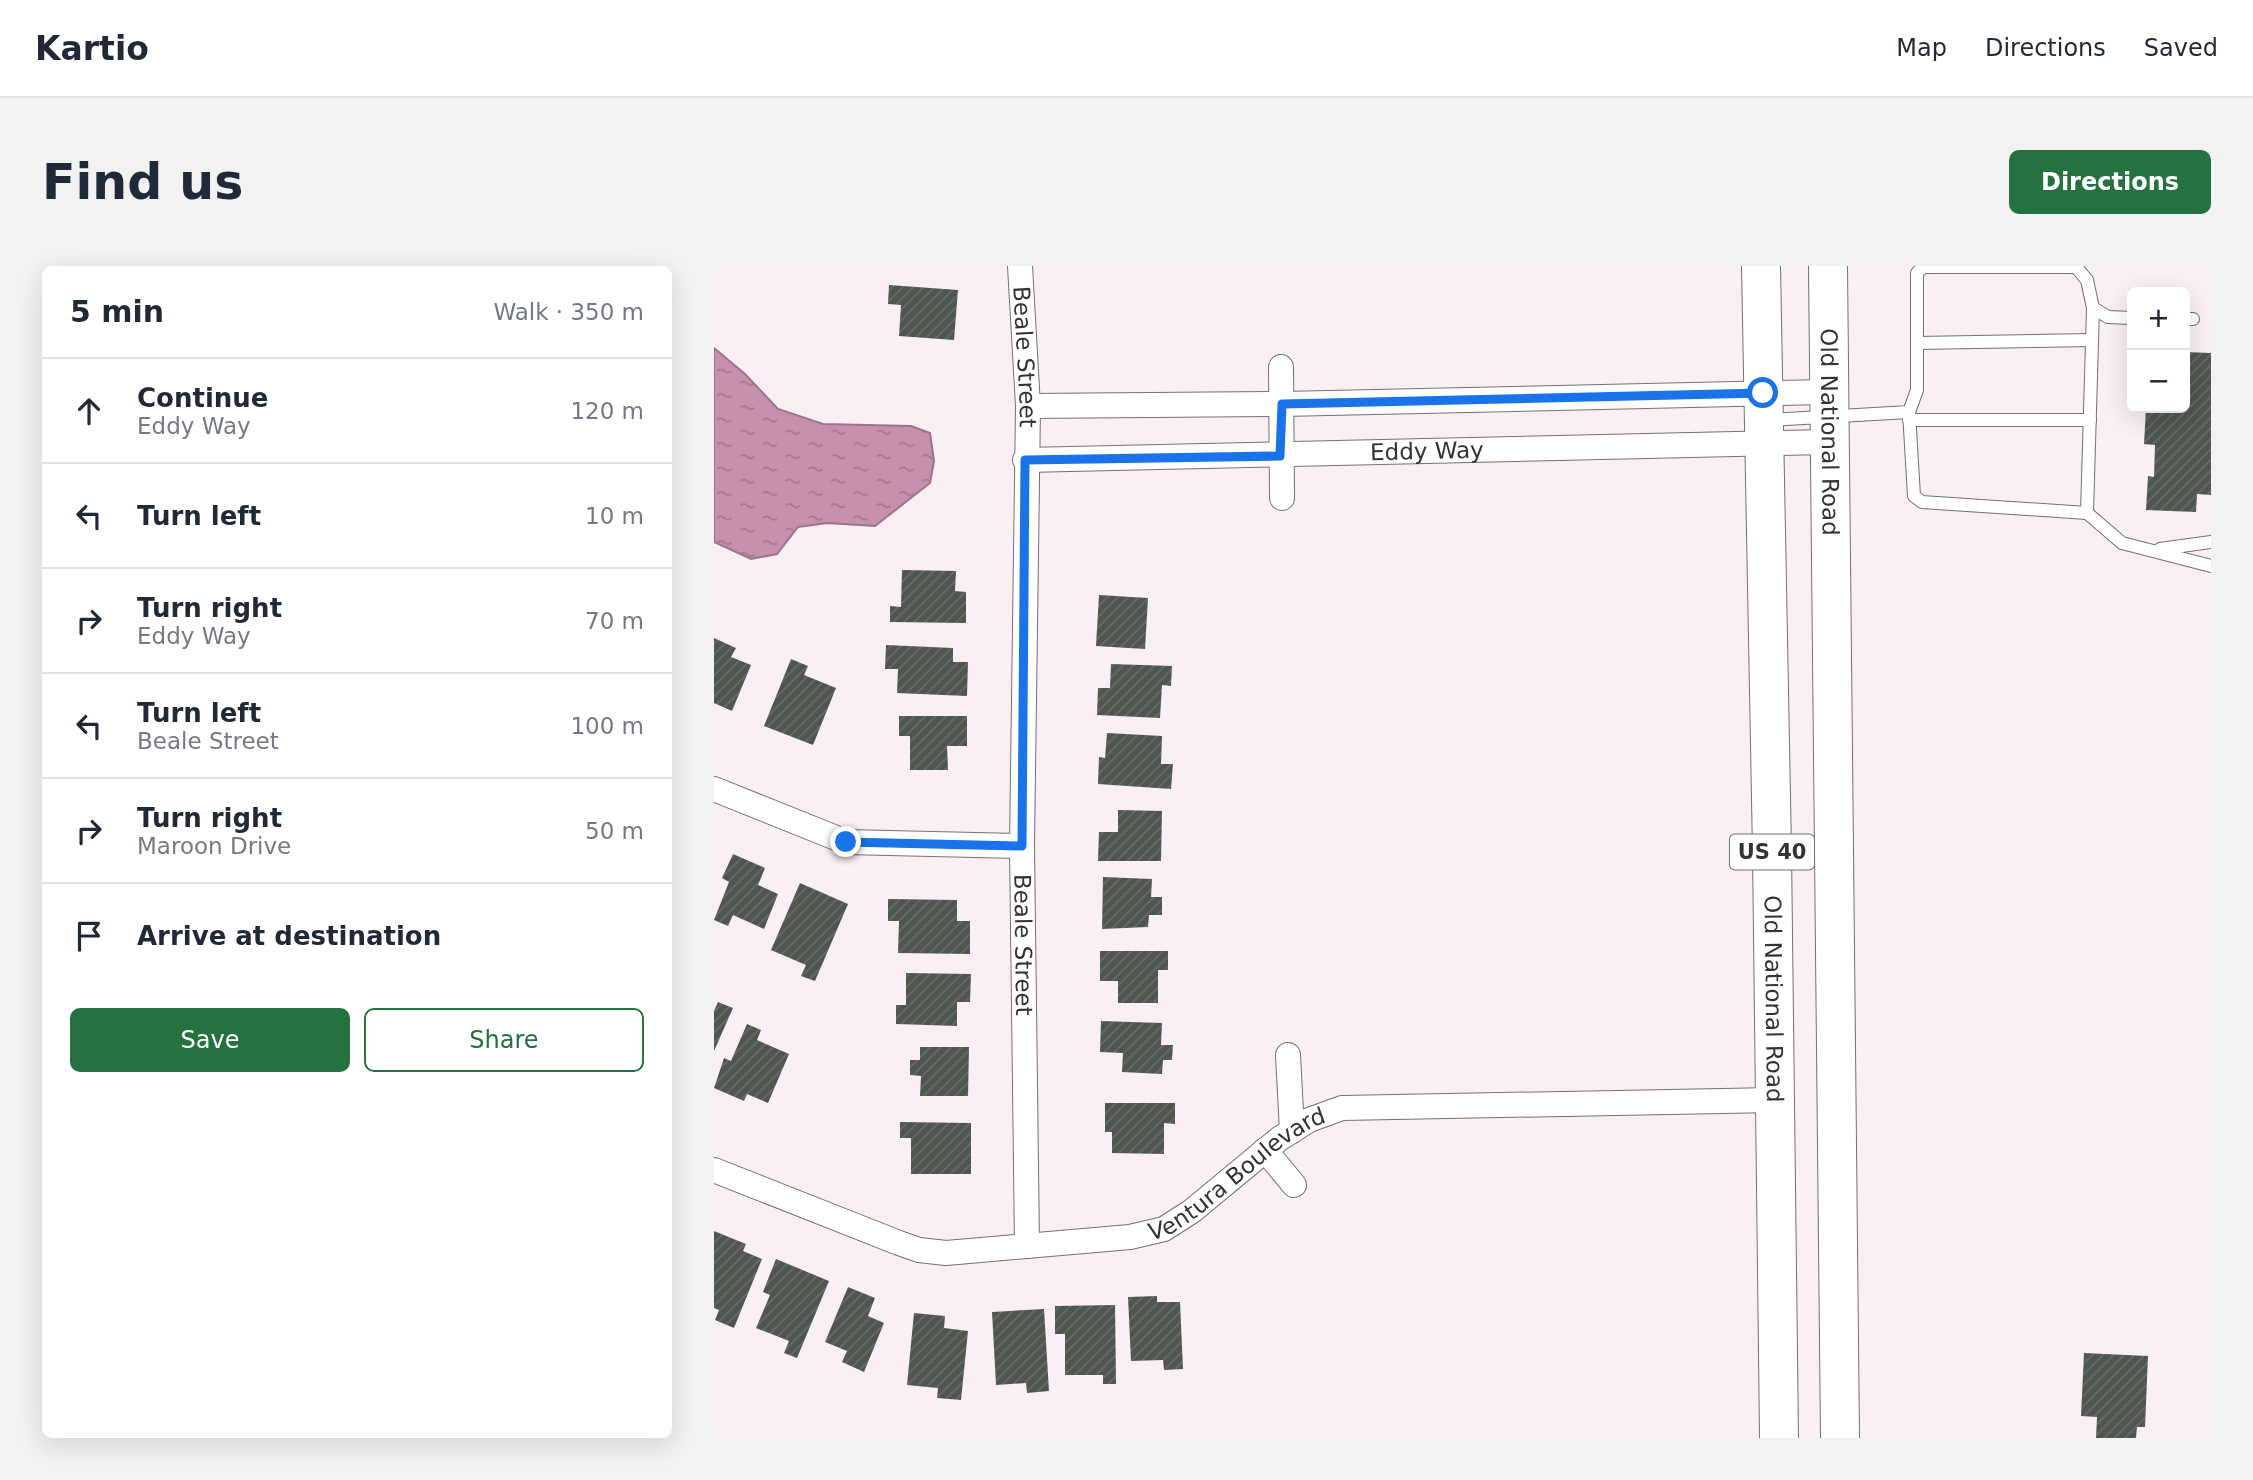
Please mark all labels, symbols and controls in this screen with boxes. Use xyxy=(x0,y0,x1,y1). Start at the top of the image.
text: Kartio xyxy=(35,29,149,68)
text: Map xyxy=(1896,34,1947,62)
text: Directions xyxy=(1985,34,2106,62)
text: Saved xyxy=(2144,34,2218,62)
button: Directions xyxy=(2009,150,2211,214)
text: Find us xyxy=(42,154,243,211)
street label: Beale Street xyxy=(1008,285,1041,428)
map controls xyxy=(2127,287,2190,413)
button: + xyxy=(2127,287,2190,350)
text: 5 min xyxy=(70,294,164,329)
text: Walk · 350 m xyxy=(493,299,644,325)
street label: Old National Road xyxy=(1816,328,1844,536)
button: − xyxy=(2127,350,2190,413)
route start xyxy=(1747,377,1778,408)
text: Continue xyxy=(137,383,268,413)
icon: ahead xyxy=(70,392,108,430)
text: 120 m xyxy=(570,398,644,424)
text: Eddy Way xyxy=(137,413,251,439)
street label: Eddy Way xyxy=(1370,437,1484,465)
icon: left xyxy=(70,497,108,535)
text: Turn left xyxy=(137,501,261,531)
text: 10 m xyxy=(585,503,644,529)
text: Turn right xyxy=(137,593,282,623)
icon: right xyxy=(70,602,108,640)
text: 70 m xyxy=(585,608,644,634)
text: Eddy Way xyxy=(137,623,251,649)
text: Turn left xyxy=(137,698,261,728)
icon: left xyxy=(70,707,108,745)
text: 100 m xyxy=(570,713,644,739)
text: Beale Street xyxy=(137,728,279,754)
text: Turn right xyxy=(137,803,282,833)
icon: right xyxy=(70,812,108,850)
text: 50 m xyxy=(585,818,644,844)
route end xyxy=(830,826,861,857)
text: Maroon Drive xyxy=(137,833,291,859)
road number: US 40 xyxy=(1730,834,1814,870)
street label: Beale Street xyxy=(1009,874,1037,1016)
street label: Old National Road xyxy=(1760,895,1788,1103)
icon: arrive xyxy=(70,917,108,955)
text: Arrive at destination xyxy=(137,921,441,951)
button: Save xyxy=(70,1008,350,1072)
button: Share xyxy=(364,1008,644,1072)
street label: Ventura Boulevard xyxy=(1146,1102,1329,1245)

